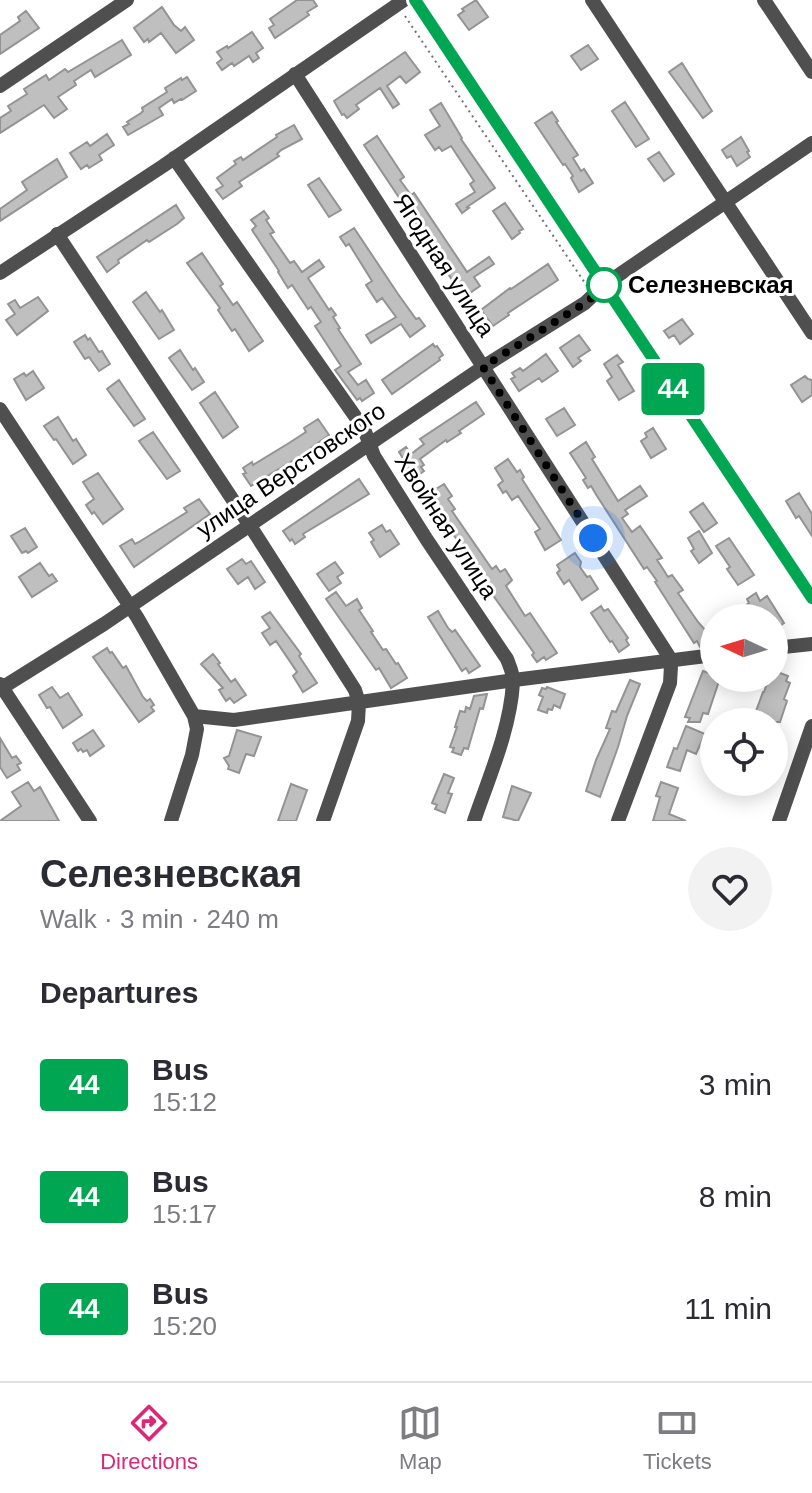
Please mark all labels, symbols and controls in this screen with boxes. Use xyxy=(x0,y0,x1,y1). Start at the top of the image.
street label: Ягодная улица xyxy=(388,188,501,342)
marker: Селезневская xyxy=(587,268,621,302)
place label: Селезневская xyxy=(628,271,794,298)
line badge: 44 xyxy=(637,363,709,415)
text: 44 xyxy=(657,373,689,404)
street label: улица Верстовского xyxy=(191,396,390,543)
street label: Хвойная улица xyxy=(389,448,504,604)
your location xyxy=(573,518,613,558)
north arrow xyxy=(700,604,788,692)
map controls xyxy=(700,604,788,796)
button: locate xyxy=(700,708,788,796)
button: heart xyxy=(688,847,772,931)
text: Селезневская xyxy=(40,853,302,895)
text: Walk · 3 min · 240 m xyxy=(40,904,279,934)
text: Departures xyxy=(40,976,198,1009)
text: Bus xyxy=(152,1053,209,1086)
text: 3 min xyxy=(699,1068,772,1101)
text: 44 xyxy=(68,1069,100,1100)
text: 15:12 xyxy=(152,1087,217,1117)
text: Bus xyxy=(152,1165,209,1198)
text: 8 min xyxy=(699,1180,772,1213)
text: 44 xyxy=(68,1181,100,1212)
text: 15:17 xyxy=(152,1199,217,1229)
text: Bus xyxy=(152,1277,209,1310)
text: 11 min xyxy=(684,1292,772,1325)
text: 44 xyxy=(68,1293,100,1324)
text: 15:20 xyxy=(152,1311,217,1341)
tab: Directions xyxy=(100,1401,198,1475)
tab: Map xyxy=(398,1401,442,1475)
tab: Tickets xyxy=(643,1401,712,1475)

